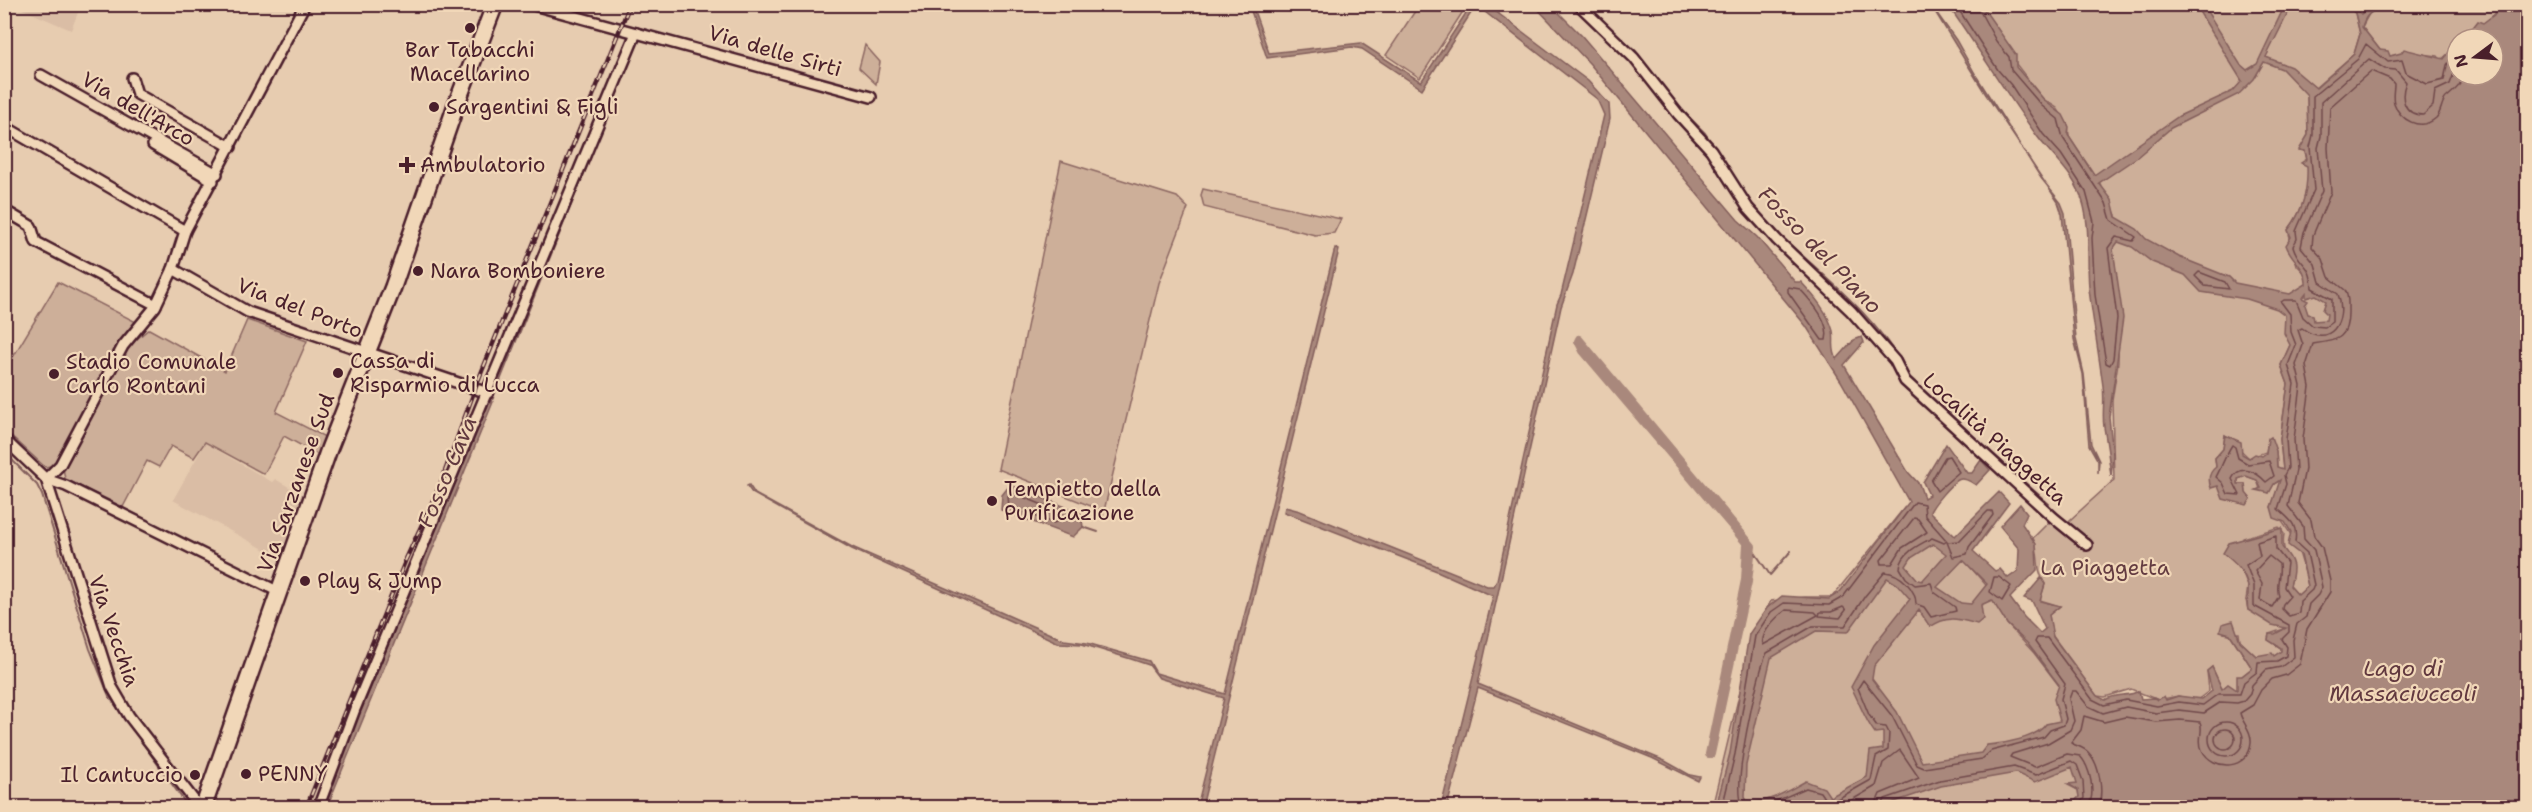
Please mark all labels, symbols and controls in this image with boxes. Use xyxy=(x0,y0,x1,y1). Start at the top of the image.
street label: Via delle Sirti xyxy=(705,19,845,83)
marker: Bar Tabacchi Macellarino xyxy=(463,21,477,35)
north arrow xyxy=(2445,27,2505,87)
place label: Bar Tabacchi Macellarino xyxy=(405,36,535,88)
text: N xyxy=(2449,52,2473,70)
street label: Via dell'Arco xyxy=(76,65,200,153)
place label: Sargentini & Figli xyxy=(446,93,619,121)
marker: Sargentini & Figli xyxy=(427,100,441,114)
place label: Ambulatorio xyxy=(420,151,546,179)
marker: Ambulatorio xyxy=(398,156,416,174)
water label: Fosso del Piano xyxy=(1752,180,1888,320)
place label: Nara Bomboniere xyxy=(430,257,606,285)
marker: Nara Bomboniere xyxy=(411,264,425,278)
street label: Via del Porto xyxy=(233,271,367,345)
place label: Cassa di Risparmio di Lucca xyxy=(350,347,540,399)
place label: Stadio Comunale Carlo Rontani xyxy=(66,348,237,400)
marker: Cassa di Risparmio di Lucca xyxy=(331,366,345,380)
street label: Località Piaggetta xyxy=(1917,366,2073,512)
marker: Stadio Comunale Carlo Rontani xyxy=(47,367,61,381)
street label: Via Sarzanese Sud xyxy=(251,390,341,576)
water label: Fosso Cava xyxy=(410,412,484,532)
place label: Tempietto della Purificazione xyxy=(1004,475,1160,527)
marker: Tempietto della Purificazione xyxy=(985,494,999,508)
park label: La Piaggetta xyxy=(2040,554,2170,582)
place label: Play & Jump xyxy=(317,567,442,595)
street label: Via Vecchia xyxy=(82,572,146,690)
marker: Play & Jump xyxy=(298,574,312,588)
water label: Lago di Massaciuccoli xyxy=(2329,654,2477,708)
place label: PENNY xyxy=(258,760,328,788)
place label: Il Cantuccio xyxy=(60,761,183,789)
marker: PENNY xyxy=(239,767,253,781)
marker: Il Cantuccio xyxy=(188,768,202,782)

